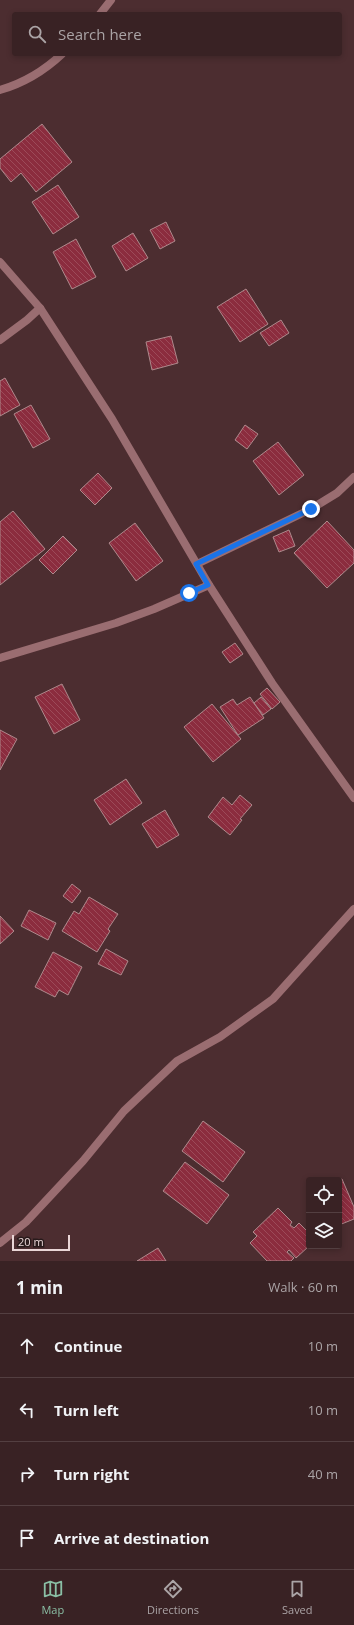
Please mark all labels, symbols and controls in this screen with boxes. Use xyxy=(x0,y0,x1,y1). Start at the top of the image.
search box xyxy=(12,12,342,56)
icon: search xyxy=(26,23,48,45)
text: Search here xyxy=(58,24,142,44)
route end xyxy=(302,500,320,518)
route start xyxy=(180,584,198,602)
map controls xyxy=(306,1177,342,1249)
button: locate xyxy=(306,1177,342,1213)
button: layers xyxy=(306,1213,342,1249)
scale bar xyxy=(12,1233,70,1252)
text: 20 m xyxy=(18,1234,44,1249)
text: 1 min xyxy=(16,1276,63,1299)
text: Walk · 60 m xyxy=(268,1278,338,1296)
icon: ahead xyxy=(16,1335,38,1357)
text: Continue xyxy=(54,1336,122,1356)
text: 10 m xyxy=(308,1337,338,1355)
icon: left xyxy=(16,1399,38,1421)
text: Turn left xyxy=(54,1400,119,1420)
text: 10 m xyxy=(308,1401,338,1419)
icon: right xyxy=(16,1463,38,1485)
text: Turn right xyxy=(54,1464,129,1484)
text: 40 m xyxy=(308,1465,338,1483)
icon: arrive xyxy=(16,1527,38,1549)
text: Arrive at destination xyxy=(54,1528,209,1548)
tab: Map xyxy=(41,1578,64,1617)
tab: Directions xyxy=(147,1578,199,1617)
tab: Saved xyxy=(282,1578,313,1617)

